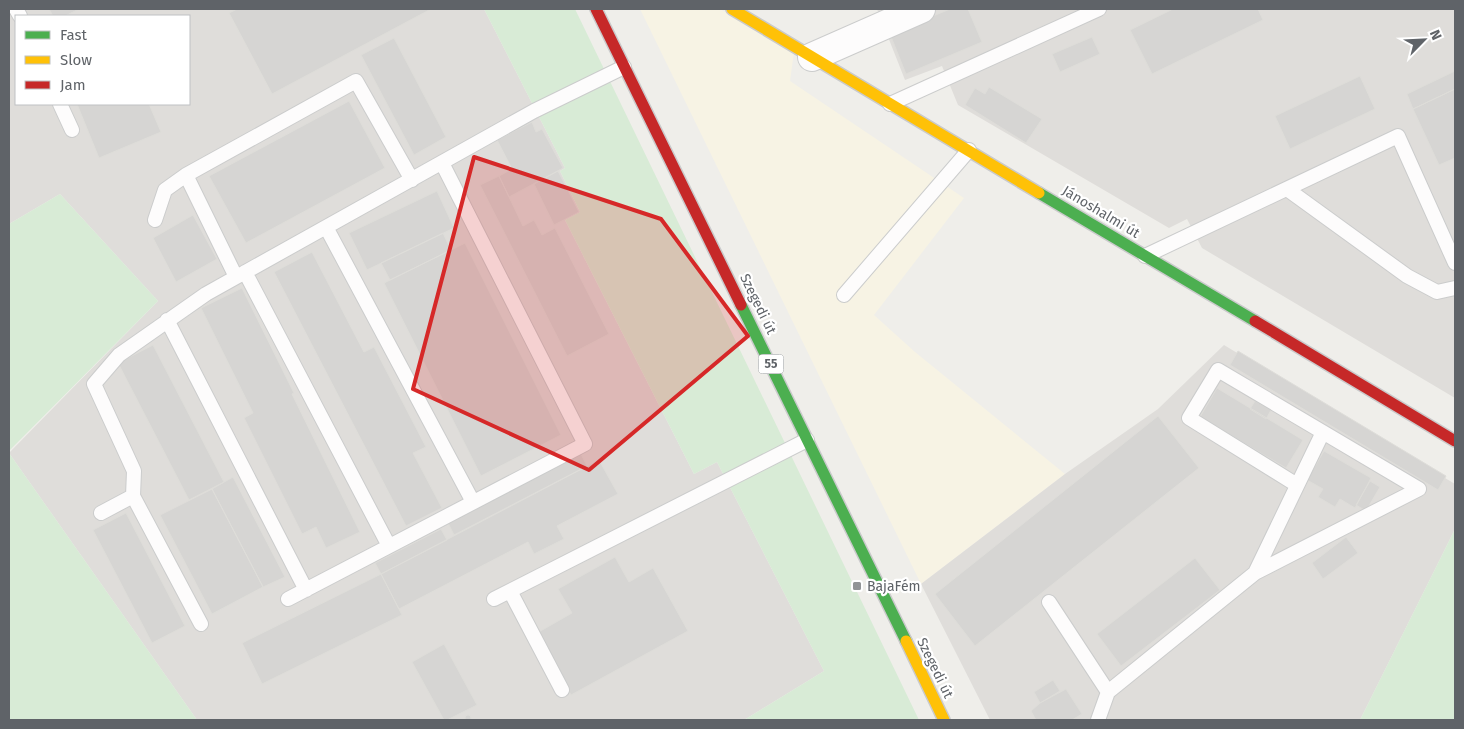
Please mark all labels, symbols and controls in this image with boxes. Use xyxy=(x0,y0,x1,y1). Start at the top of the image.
legend xyxy=(15,15,190,105)
north arrow xyxy=(1399,15,1449,65)
text: Fast xyxy=(60,26,87,44)
text: N xyxy=(1426,27,1445,43)
text: Slow xyxy=(60,51,92,69)
text: Jam xyxy=(60,76,86,94)
street label: Jánoshalmi út xyxy=(1059,182,1144,242)
street label: Szegedi út xyxy=(736,271,780,338)
road number: 55 xyxy=(758,354,784,374)
place label: BajaFém xyxy=(867,578,921,595)
marker: BajaFém xyxy=(851,580,863,592)
street label: Szegedi út xyxy=(913,635,957,702)

